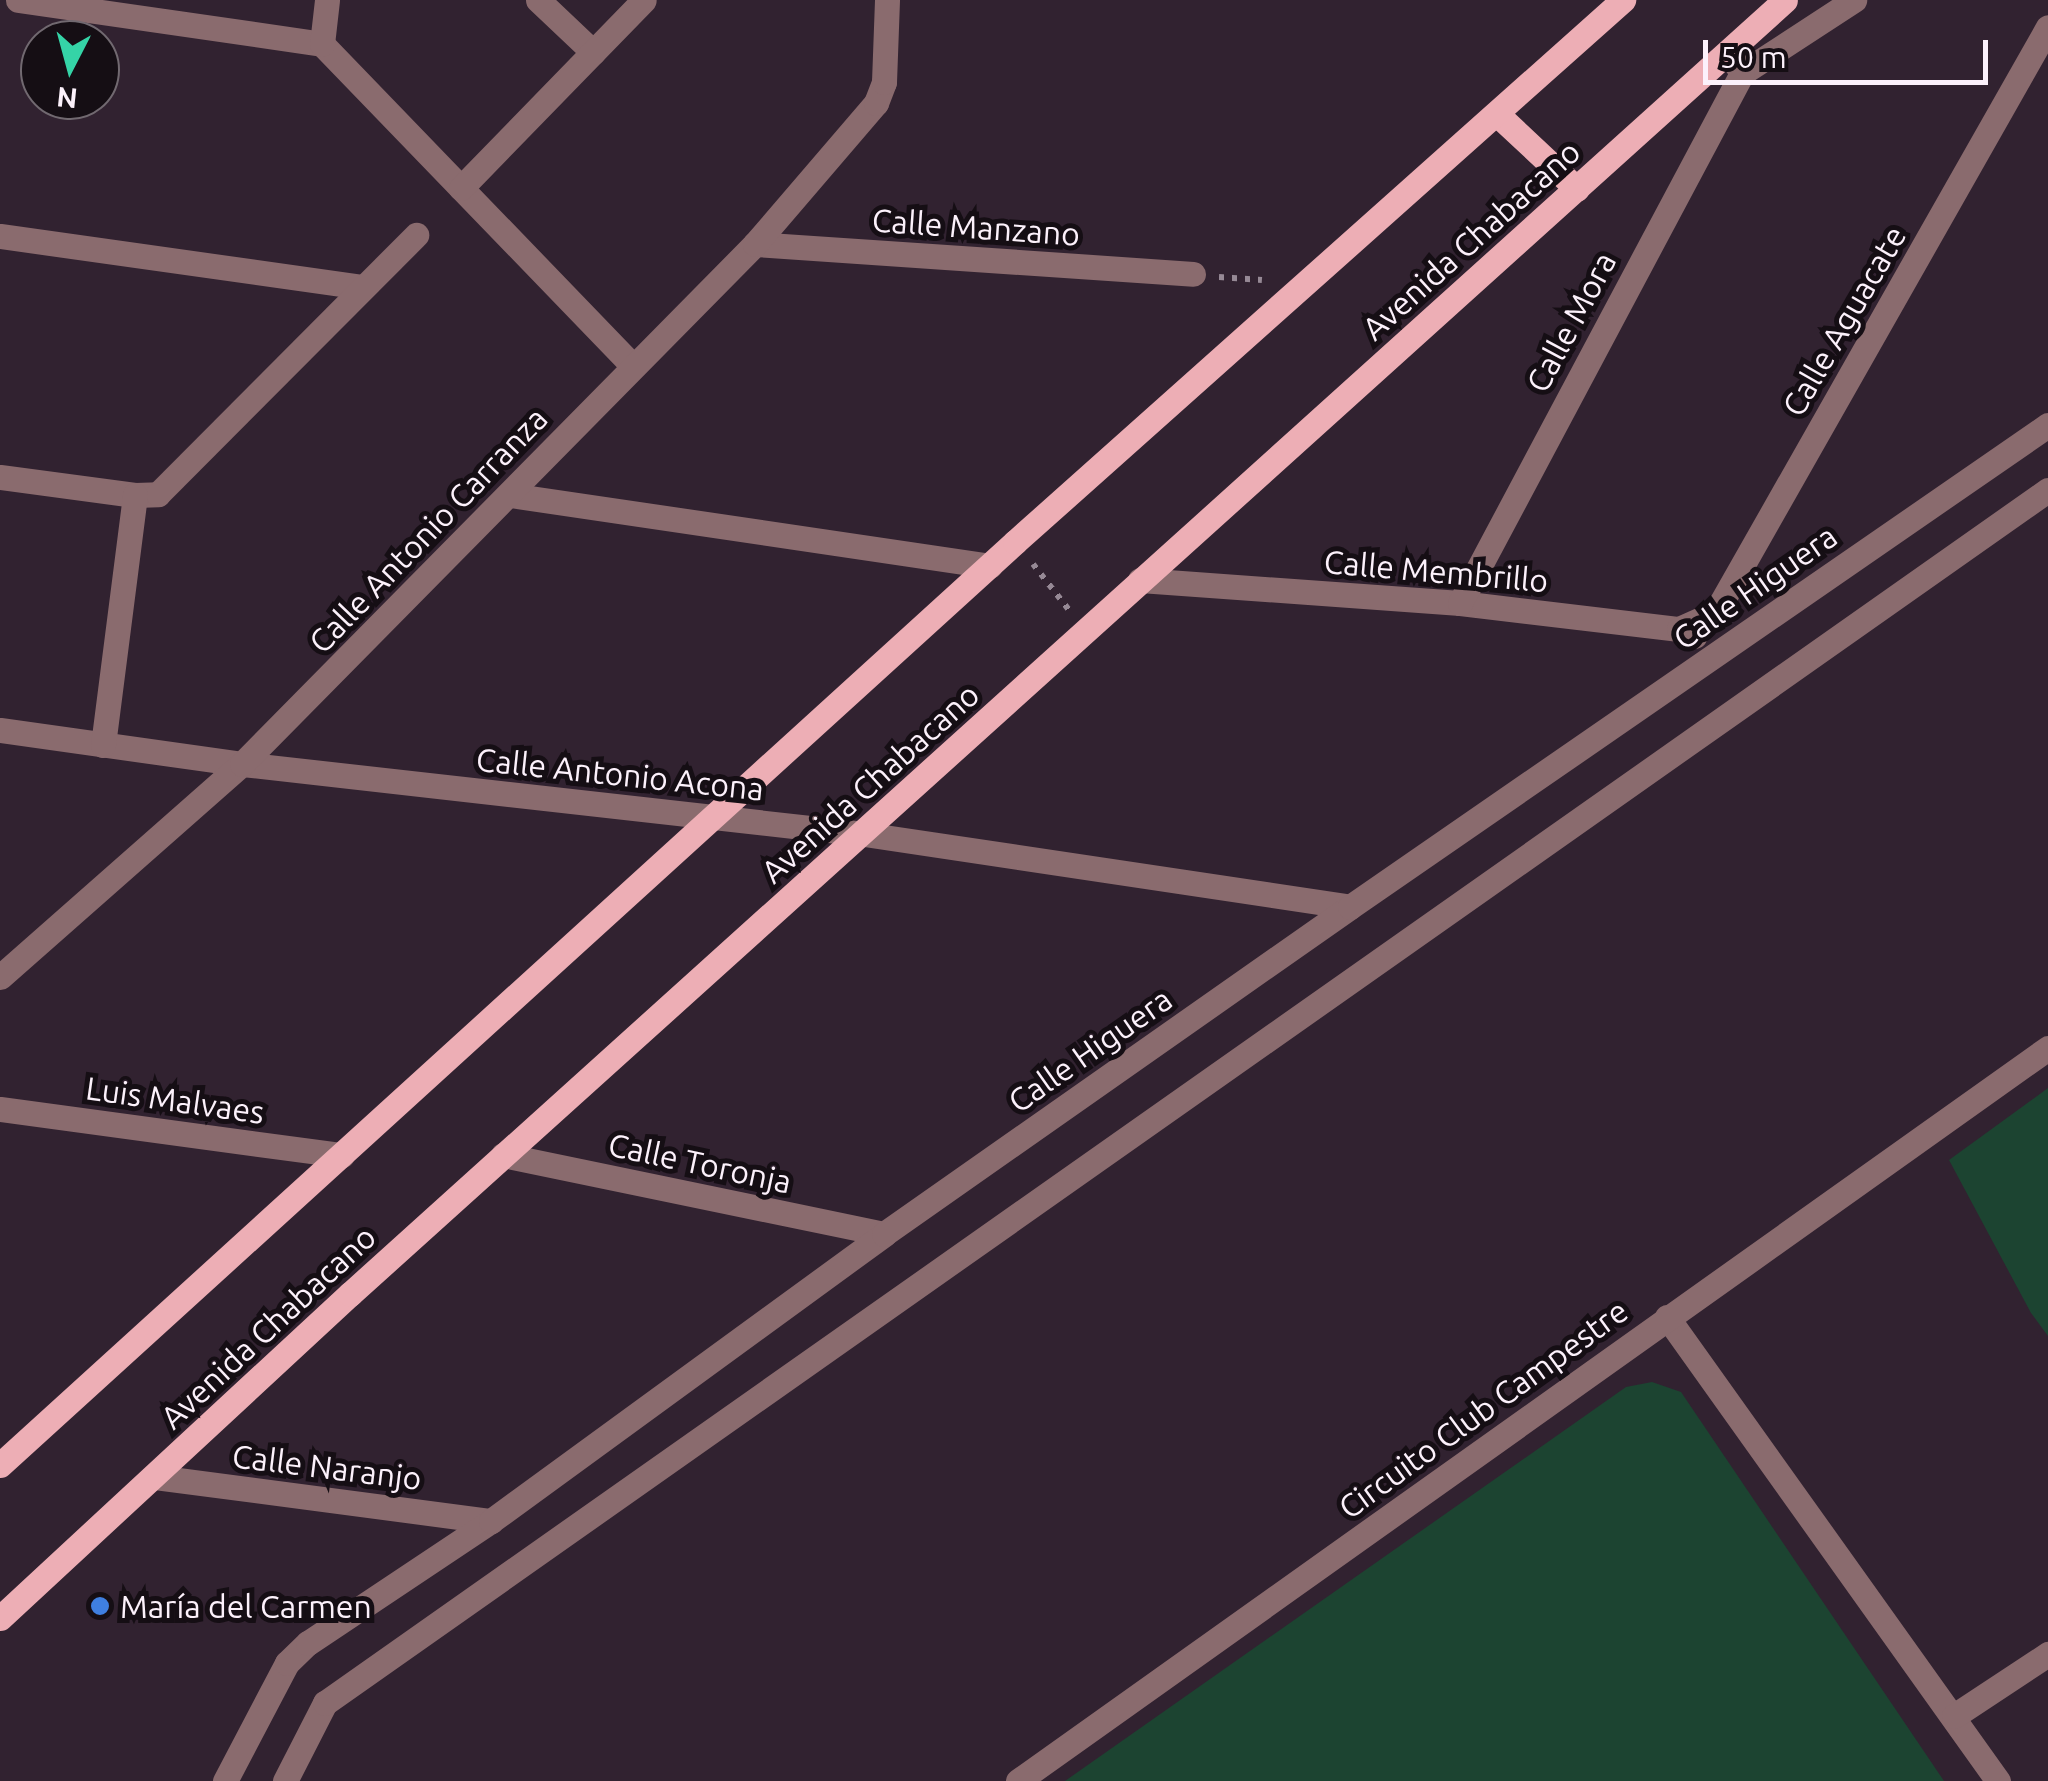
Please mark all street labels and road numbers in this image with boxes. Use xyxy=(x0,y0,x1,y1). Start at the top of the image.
street label: Avenida Chabacano xyxy=(1354,132,1588,348)
street label: Calle Manzano xyxy=(871,201,1081,253)
street label: Calle Aguacate xyxy=(1774,219,1914,423)
street label: Calle Mora xyxy=(1518,245,1624,399)
street label: Calle Antonio Carranza xyxy=(301,399,555,661)
street label: Calle Higuera xyxy=(1666,517,1844,657)
street label: Calle Membrillo xyxy=(1322,542,1550,600)
street label: Avenida Chabacano xyxy=(753,675,987,891)
street label: Calle Antonio Acona xyxy=(474,740,766,808)
street label: Calle Higuera xyxy=(1001,980,1179,1120)
street label: Luis Malvaes xyxy=(83,1068,267,1132)
street label: Calle Toronja xyxy=(605,1125,795,1201)
street label: Avenida Chabacano xyxy=(153,1218,383,1436)
street label: Circuito Club Campestre xyxy=(1331,1291,1635,1527)
street label: Calle Naranjo xyxy=(230,1436,424,1498)

